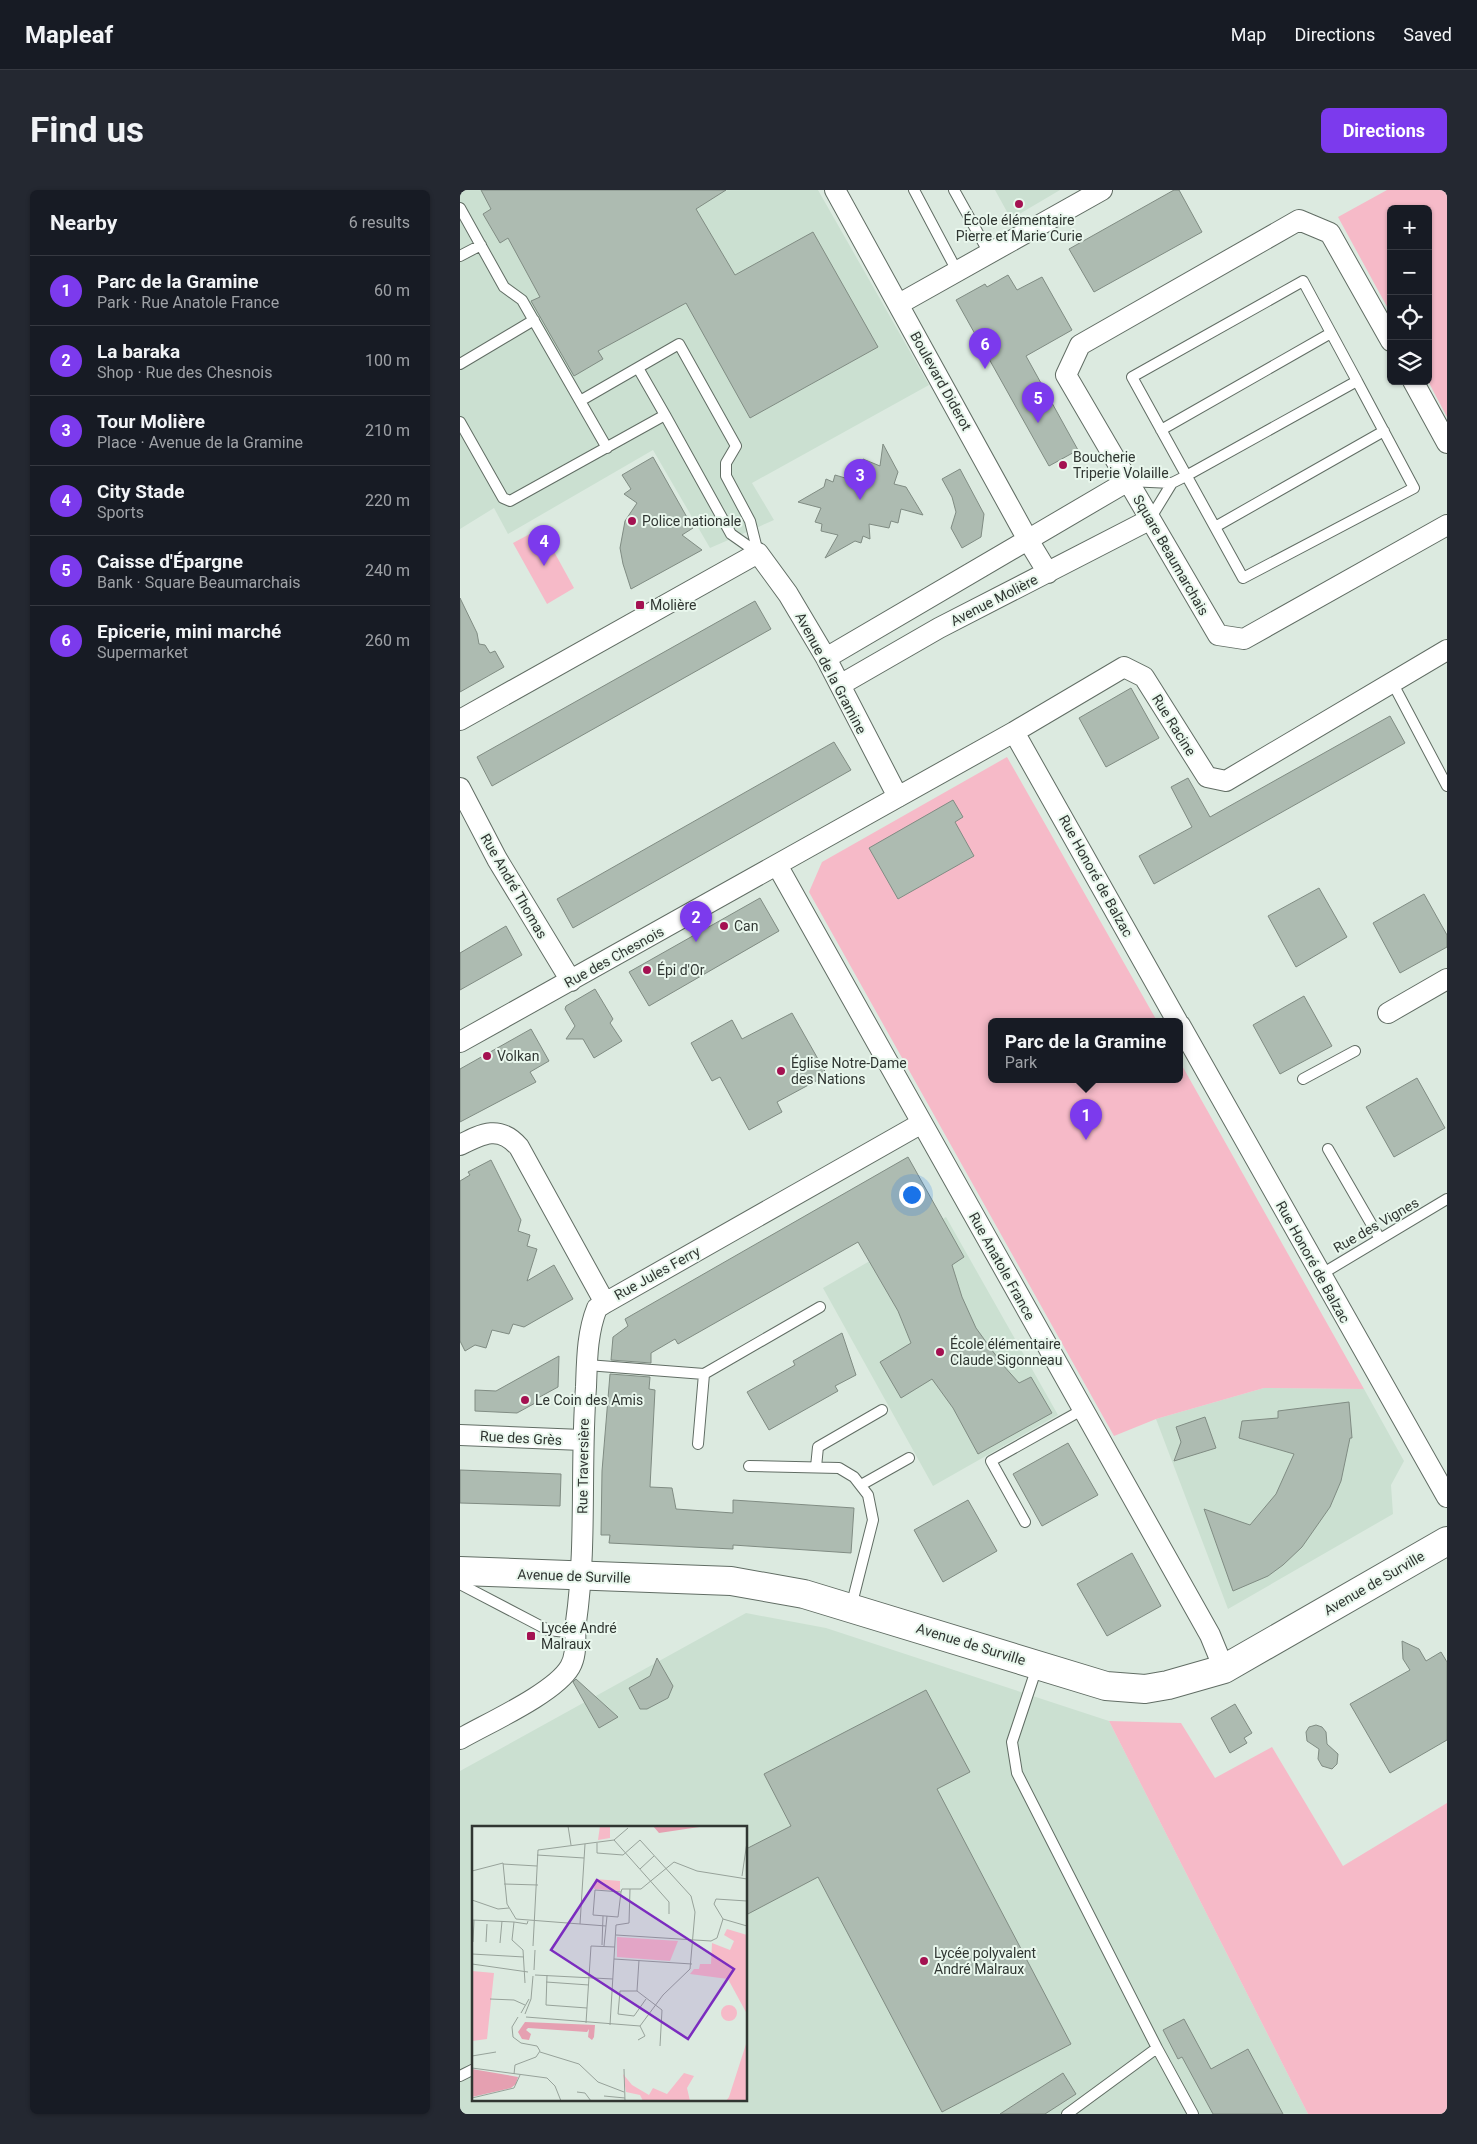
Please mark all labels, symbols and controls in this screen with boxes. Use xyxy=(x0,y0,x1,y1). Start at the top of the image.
text: Mapleaf xyxy=(25,21,113,49)
text: Map xyxy=(1231,24,1266,45)
text: Directions xyxy=(1294,24,1375,45)
text: Saved xyxy=(1403,24,1452,45)
button: Directions xyxy=(1321,108,1447,153)
text: Find us xyxy=(30,110,144,151)
marker: École élémentaire Pierre et Marie Curie xyxy=(1013,198,1025,210)
map controls xyxy=(1387,205,1432,385)
button: + xyxy=(1387,205,1432,250)
text: Nearby xyxy=(50,211,117,235)
place label: École élémentaire Pierre et Marie Curie xyxy=(956,211,1082,244)
text: 6 results xyxy=(349,213,410,232)
button: − xyxy=(1387,250,1432,295)
text: Parc de la Gramine xyxy=(97,270,258,293)
text: 1 xyxy=(61,281,71,300)
text: 60 m xyxy=(374,281,410,300)
text: Park · Rue Anatole France xyxy=(97,293,279,312)
button: locate xyxy=(1387,295,1432,340)
pin: 6 xyxy=(969,328,1001,369)
street label: Boulevard Diderot xyxy=(907,329,975,434)
text: La baraka xyxy=(97,340,180,363)
button: layers xyxy=(1387,340,1432,385)
text: 2 xyxy=(61,351,71,370)
text: 100 m xyxy=(365,351,410,370)
text: Shop · Rue des Chesnois xyxy=(97,363,272,382)
pin: 5 xyxy=(1022,382,1054,423)
text: Tour Molière xyxy=(97,410,205,433)
text: 3 xyxy=(61,421,71,440)
text: 210 m xyxy=(365,421,410,440)
text: Place · Avenue de la Gramine xyxy=(97,433,303,452)
place label: Boucherie Triperie Volaille xyxy=(1073,449,1169,481)
pin: 3 xyxy=(844,459,876,500)
marker: Boucherie Triperie Volaille xyxy=(1057,459,1069,471)
text: City Stade xyxy=(97,480,184,503)
text: 4 xyxy=(61,491,71,510)
text: 220 m xyxy=(365,491,410,510)
street label: Square Beaumarchais xyxy=(1130,492,1212,618)
text: Sports xyxy=(97,503,144,522)
place label: Police nationale xyxy=(642,513,741,529)
marker: Police nationale xyxy=(626,515,638,527)
pin: 4 xyxy=(528,525,560,566)
text: Caisse d'Épargne xyxy=(97,550,243,573)
text: 5 xyxy=(61,561,71,580)
text: 240 m xyxy=(365,561,410,580)
street label: Avenue Molière xyxy=(948,571,1040,629)
text: Bank · Square Beaumarchais xyxy=(97,573,301,592)
place label: Molière xyxy=(650,597,696,613)
marker: Molière xyxy=(634,599,646,611)
street label: Avenue de la Gramine xyxy=(792,610,870,736)
text: Epicerie, mini marché xyxy=(97,620,281,643)
text: 6 xyxy=(61,631,71,650)
text: 260 m xyxy=(365,631,410,650)
text: Supermarket xyxy=(97,643,188,662)
street label: Rue Racine xyxy=(1149,691,1199,759)
street label: Rue Honoré de Balzac xyxy=(1056,812,1136,940)
street label: Rue André Thomas xyxy=(477,831,551,941)
pin: 2 xyxy=(680,901,712,942)
place label: Can xyxy=(734,918,758,934)
marker: Can xyxy=(718,920,730,932)
street label: Rue des Chesnois xyxy=(562,923,666,991)
place label: Épi d'Or xyxy=(657,961,705,978)
marker: Épi d'Or xyxy=(641,964,653,976)
popup xyxy=(988,1018,1183,1083)
text: Parc de la Gramine xyxy=(1005,1030,1166,1053)
place label: Volkan xyxy=(497,1048,539,1064)
marker: Volkan xyxy=(481,1050,493,1062)
text: Park xyxy=(1005,1053,1037,1072)
place label: Église Notre-Dame des Nations xyxy=(791,1054,907,1087)
marker: Église Notre-Dame des Nations xyxy=(775,1065,787,1077)
pin: 1 xyxy=(1070,1099,1102,1140)
your location xyxy=(899,1182,925,1208)
street label: Rue des Vignes xyxy=(1331,1194,1421,1256)
street label: Rue Honoré de Balzac xyxy=(1273,1198,1353,1326)
street label: Rue Anatole France xyxy=(966,1209,1038,1323)
street label: Rue Jules Ferry xyxy=(611,1243,703,1303)
place label: École élémentaire Claude Sigonneau xyxy=(950,1335,1062,1368)
marker: École élémentaire Claude Sigonneau xyxy=(934,1346,946,1358)
place label: Le Coin des Amis xyxy=(535,1392,643,1408)
marker: Le Coin des Amis xyxy=(519,1394,531,1406)
street label: Rue Traversière xyxy=(574,1418,592,1514)
street label: Rue des Grès xyxy=(480,1428,562,1448)
street label: Avenue de Surville xyxy=(1321,1548,1427,1618)
street label: Avenue de Surville xyxy=(517,1566,631,1586)
place label: Lycée André Malraux xyxy=(541,1620,617,1652)
street label: Avenue de Surville xyxy=(914,1620,1028,1668)
marker: Lycée André Malraux xyxy=(525,1630,537,1642)
inset map xyxy=(472,1826,748,2102)
place label: Lycée polyvalent André Malraux xyxy=(934,1945,1037,1977)
marker: Lycée polyvalent André Malraux xyxy=(918,1955,930,1967)

